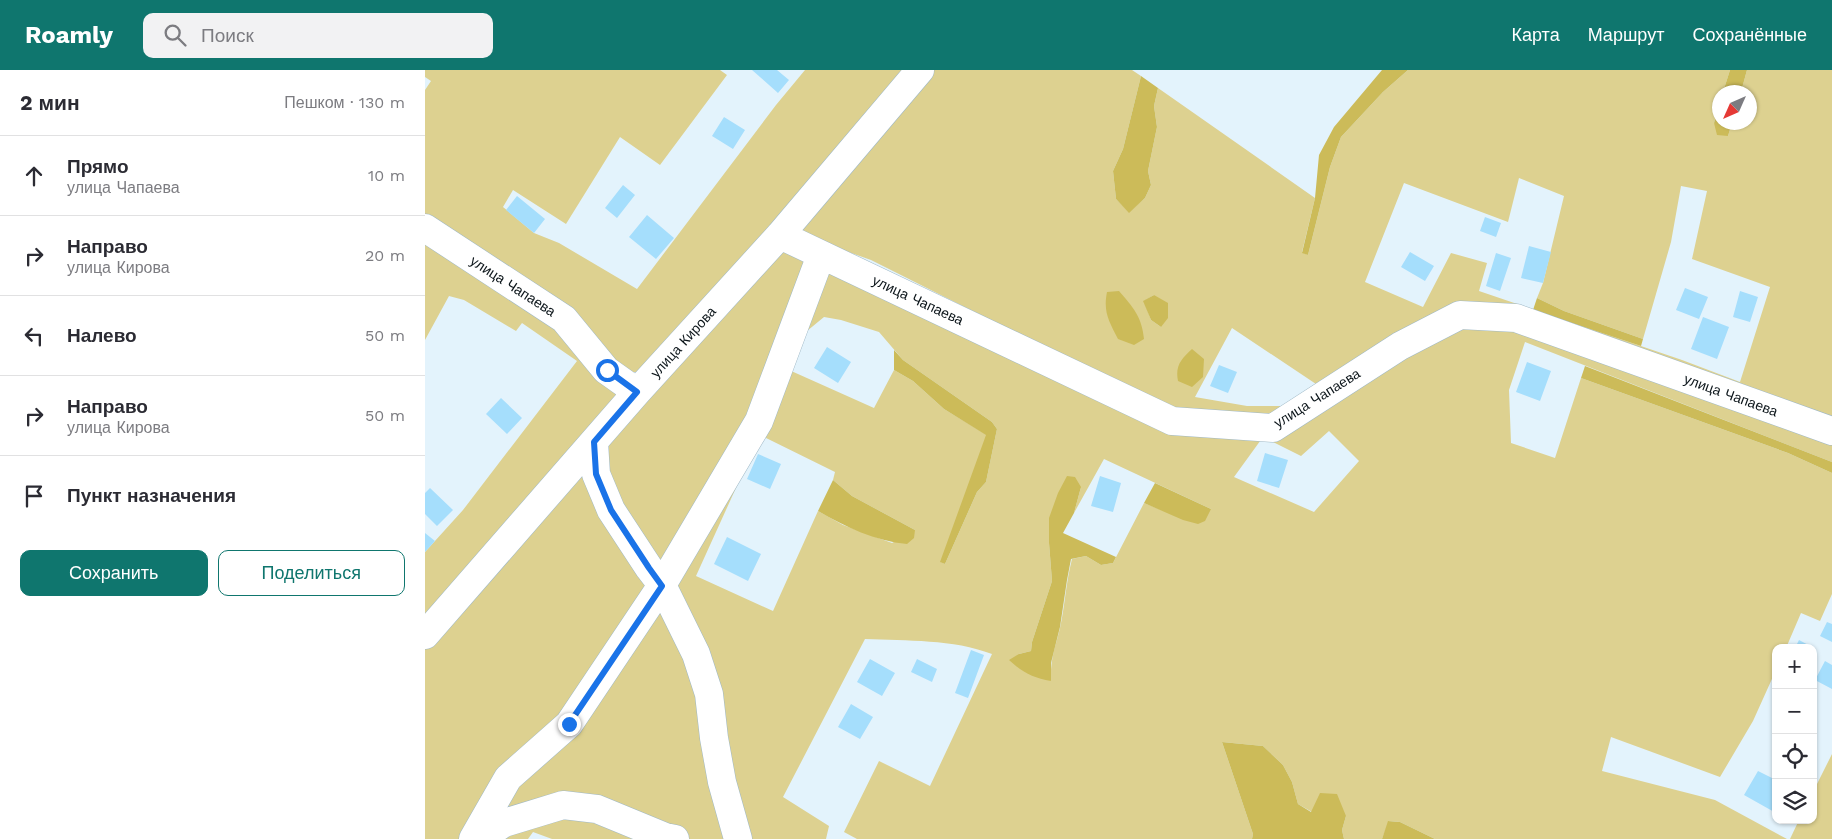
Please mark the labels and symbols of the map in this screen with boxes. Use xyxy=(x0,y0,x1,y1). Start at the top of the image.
north arrow xyxy=(1712,85,1757,130)
street label: улица Чапаева xyxy=(467,252,559,320)
street label: улица Чапаева xyxy=(870,272,966,328)
street label: улица Кирова xyxy=(647,303,719,381)
route start xyxy=(596,359,619,382)
street label: улица Чапаева xyxy=(1271,365,1363,431)
street label: улица Чапаева xyxy=(1682,371,1780,419)
route end xyxy=(558,713,581,736)

